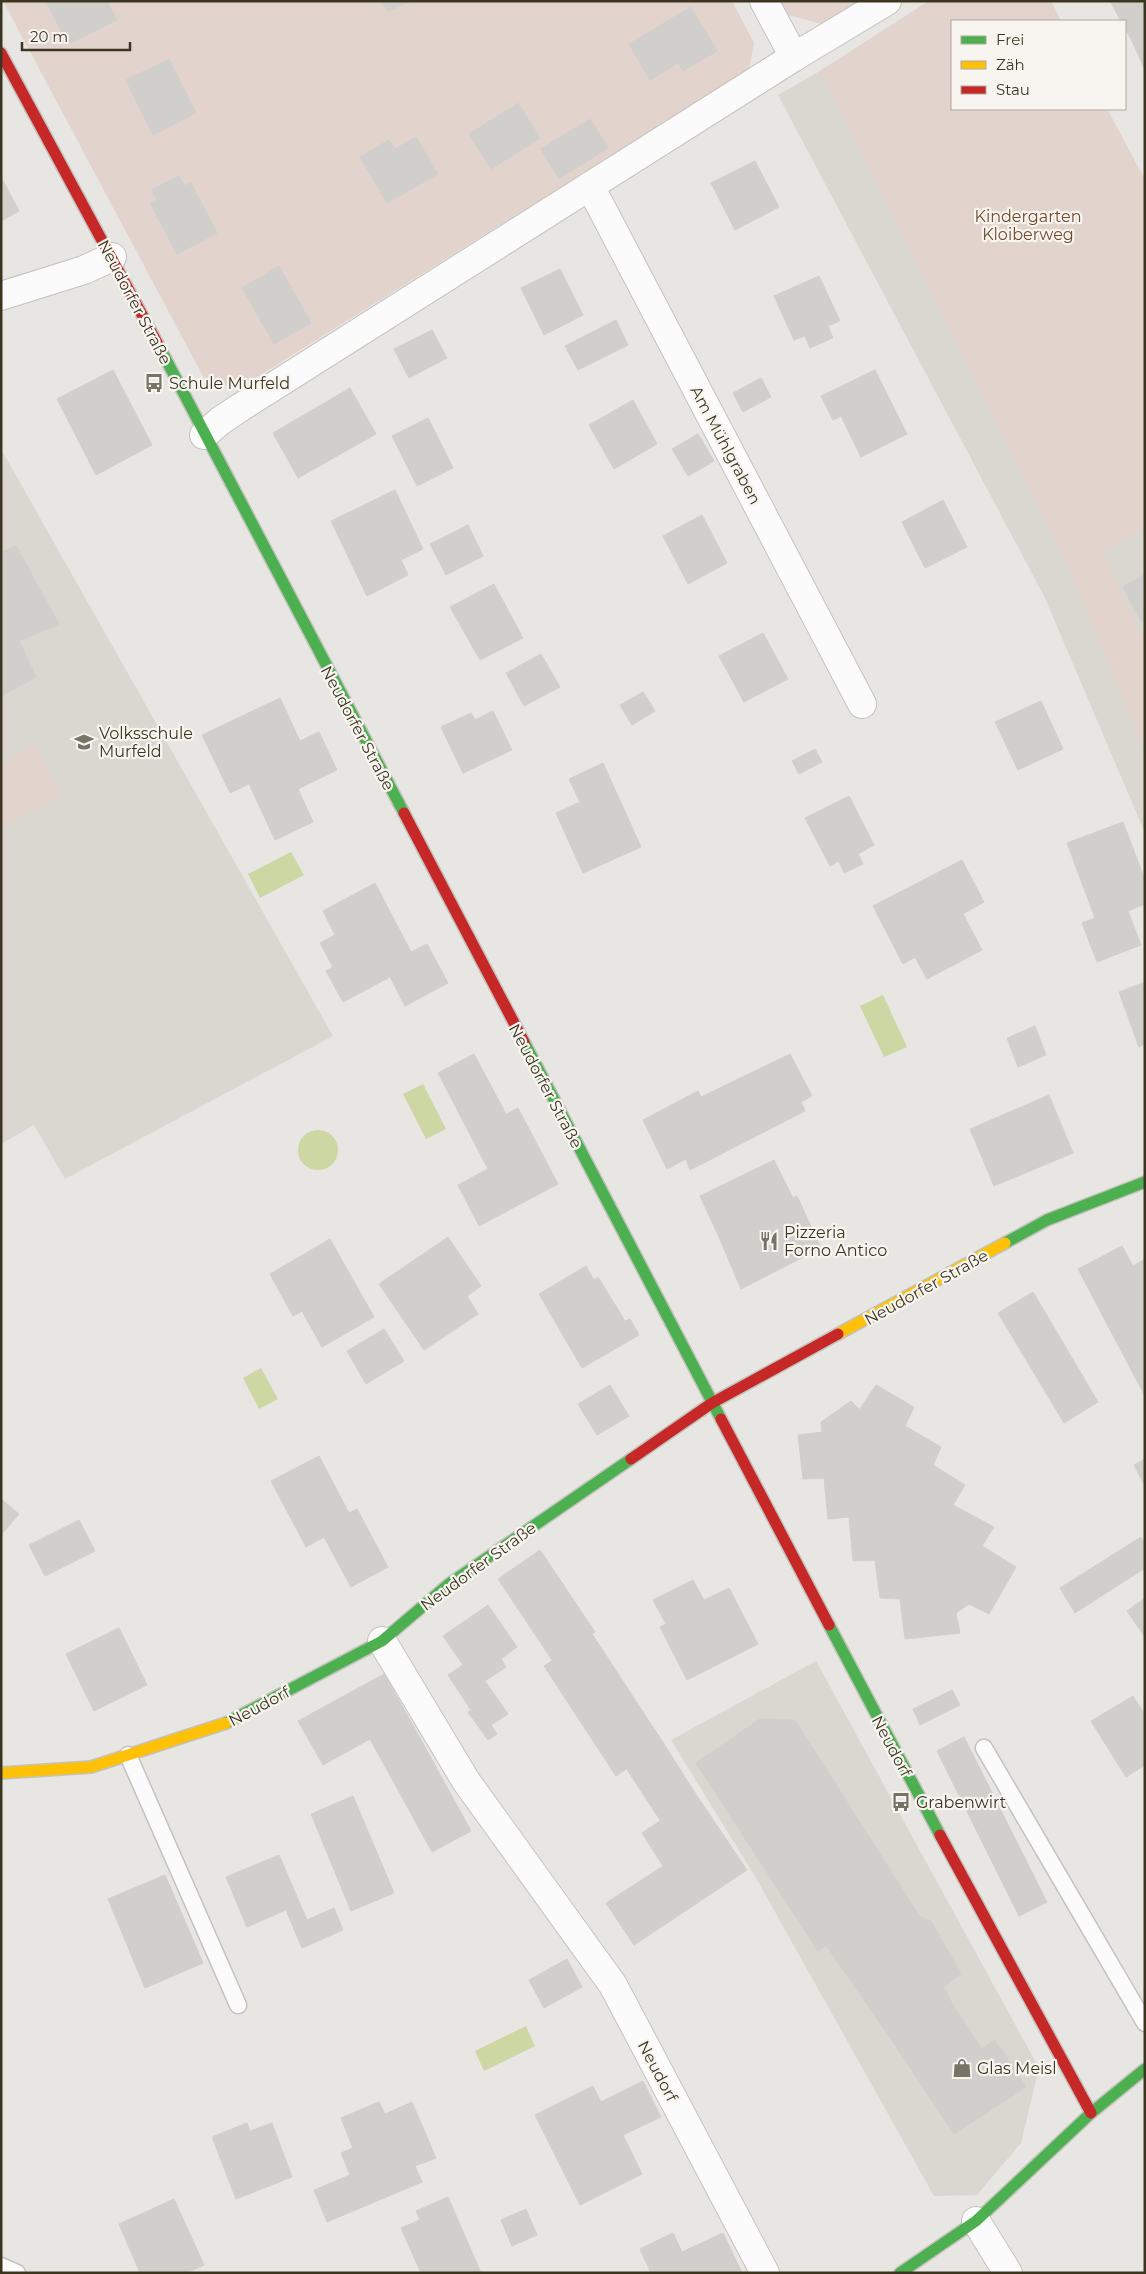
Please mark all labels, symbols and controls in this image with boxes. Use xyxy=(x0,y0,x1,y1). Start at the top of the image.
scale bar xyxy=(22,20,130,52)
legend xyxy=(951,20,1126,110)
text: 20 m xyxy=(30,27,68,46)
text: Frei xyxy=(996,30,1024,49)
text: Zäh xyxy=(996,55,1025,74)
text: Stau xyxy=(996,80,1030,99)
park label: Kindergarten Kloiberweg xyxy=(975,207,1081,244)
street label: Neudorfer Straße xyxy=(94,237,175,368)
bus stop icon: Schule Murfeld xyxy=(143,372,165,394)
place label: Schule Murfeld xyxy=(169,374,290,393)
street label: Am Mühlgraben xyxy=(686,383,765,508)
street label: Neudorfer Straße xyxy=(317,663,398,794)
place label: Volksschule Murfeld xyxy=(99,724,193,761)
school or university icon: Volksschule Murfeld xyxy=(73,731,95,753)
street label: Neudorfer Straße xyxy=(505,1021,586,1152)
place label: Pizzeria Forno Antico xyxy=(784,1223,887,1260)
restaurant icon: Pizzeria Forno Antico xyxy=(758,1230,780,1252)
street label: Neudorfer Straße xyxy=(861,1246,991,1329)
street label: Neudorfer Straße xyxy=(417,1518,540,1615)
street label: Neudorf xyxy=(226,1682,293,1730)
street label: Neudorf xyxy=(868,1713,916,1780)
bus stop icon: Grabenwirt xyxy=(890,1791,912,1813)
place label: Grabenwirt xyxy=(916,1793,1007,1812)
street label: Neudorf xyxy=(634,2038,682,2105)
shop icon: Glas Meisl xyxy=(951,2057,973,2079)
place label: Glas Meisl xyxy=(977,2059,1056,2078)

